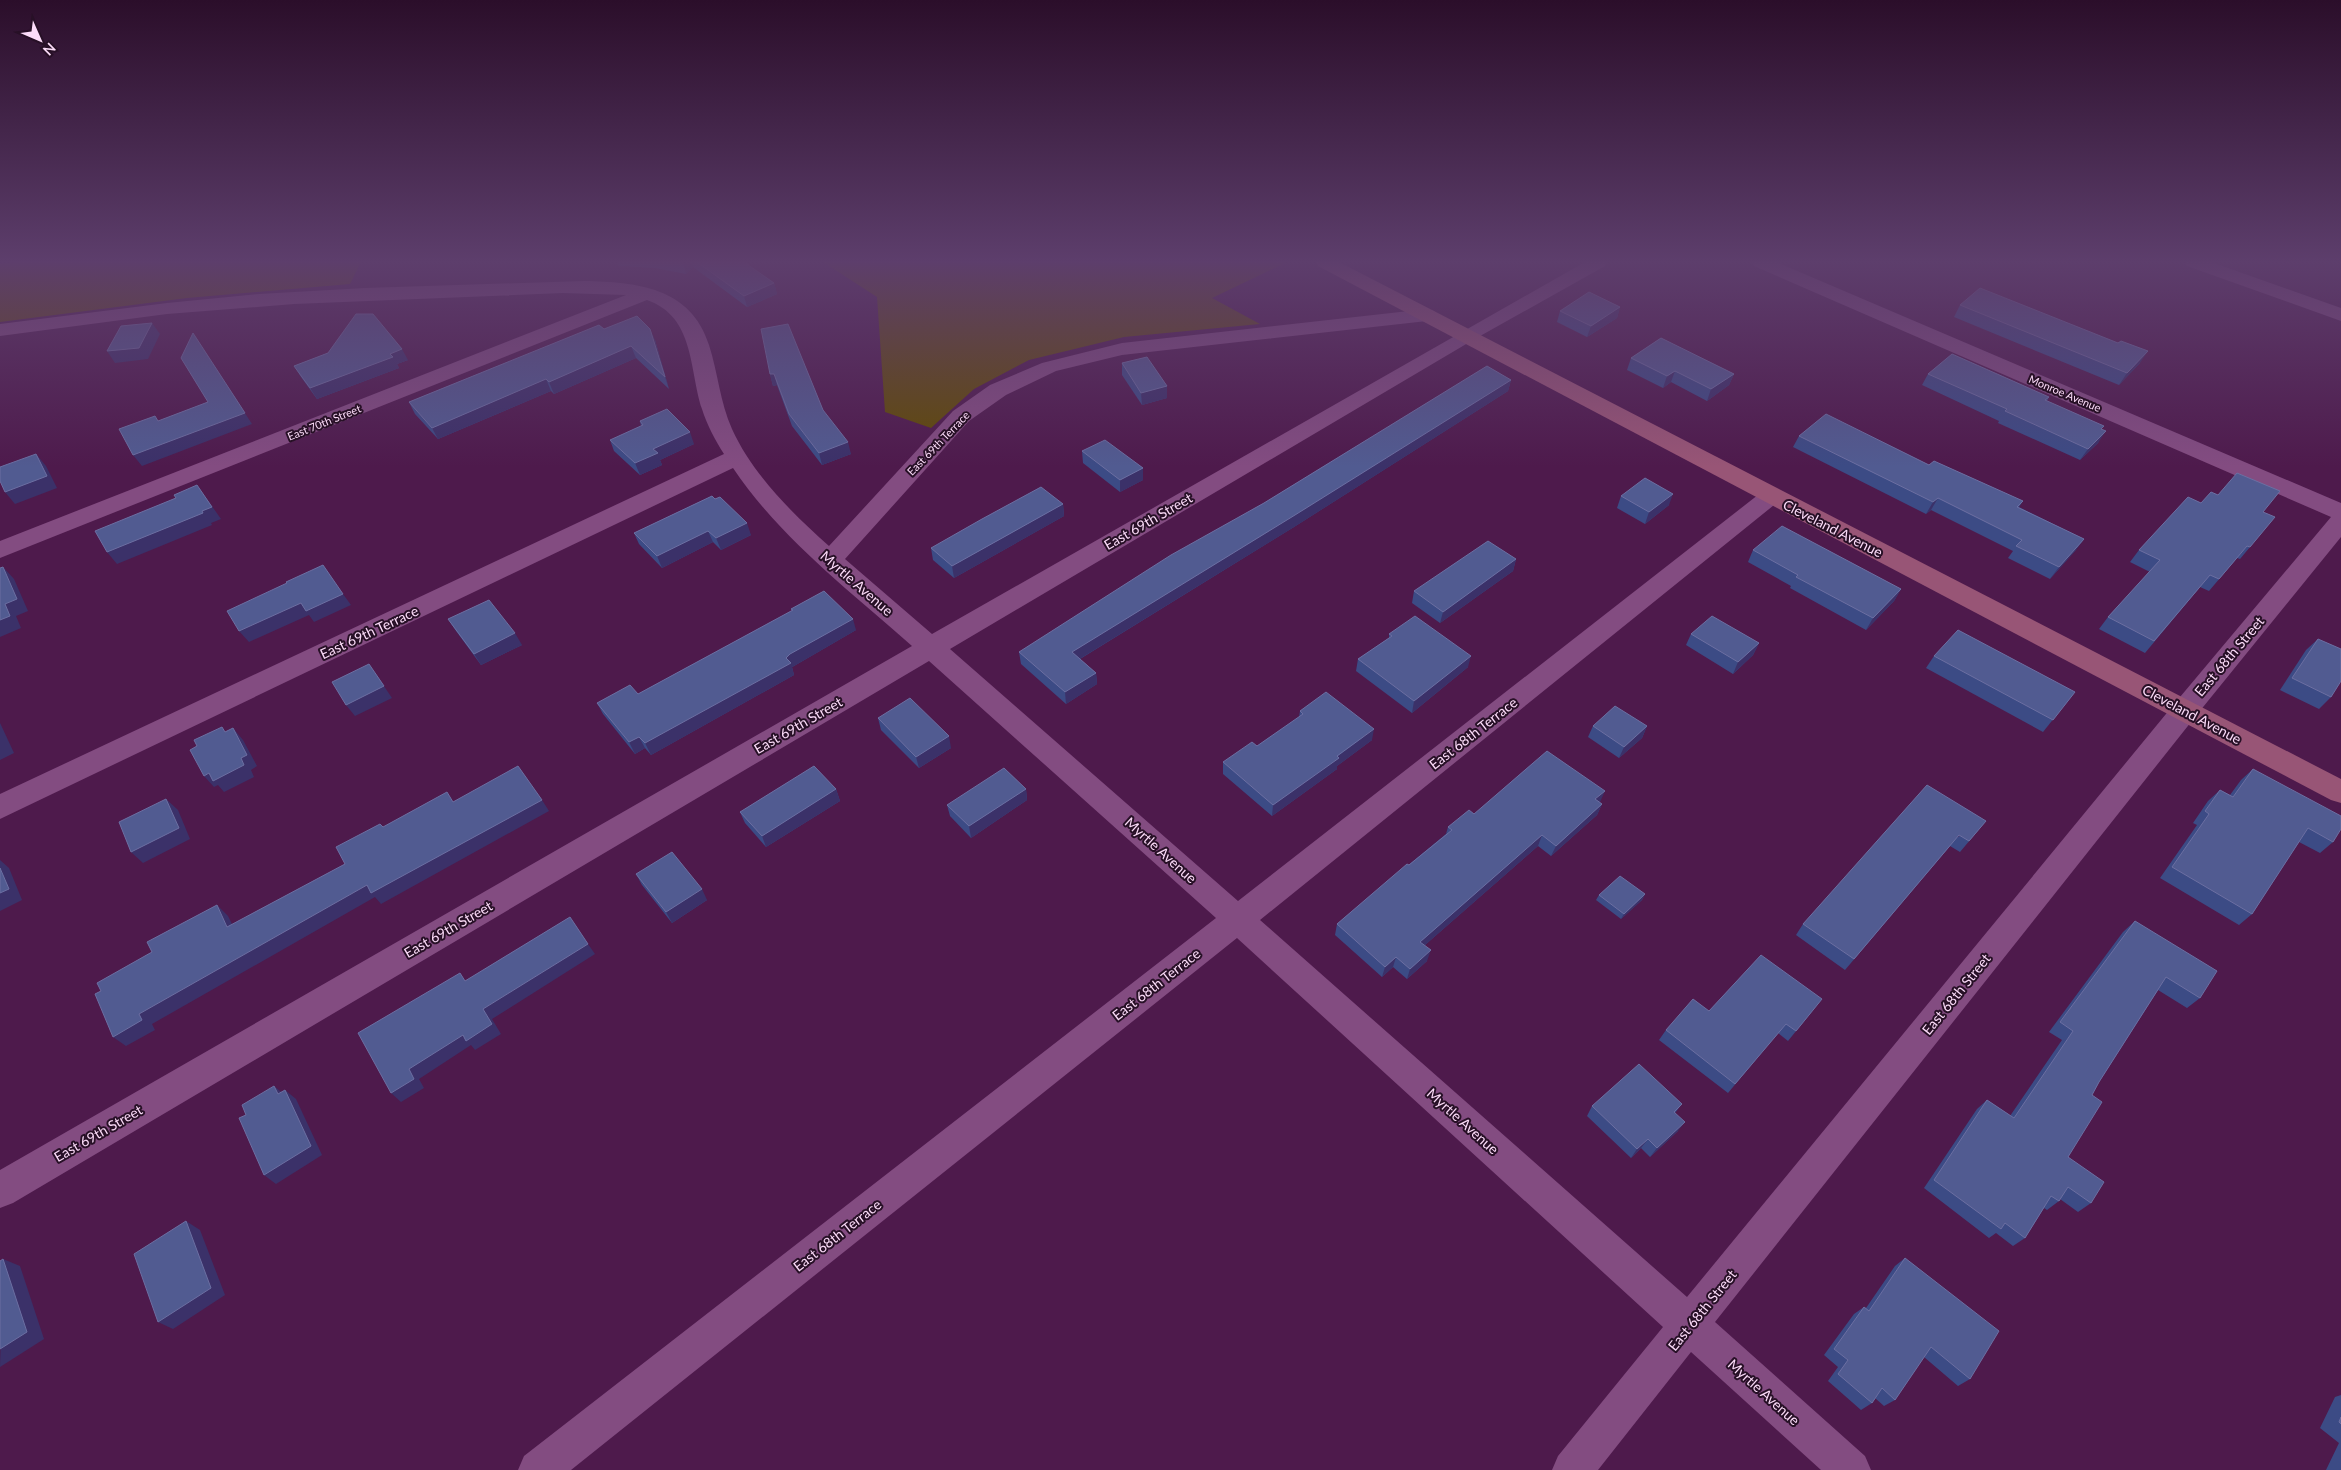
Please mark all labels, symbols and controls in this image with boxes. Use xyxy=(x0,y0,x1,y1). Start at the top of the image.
north arrow xyxy=(15,15,65,65)
text: N xyxy=(40,40,59,59)
street label: Monroe Avenue xyxy=(2027,372,2103,414)
street label: East 70th Street xyxy=(285,401,363,443)
street label: East 69th Terrace xyxy=(904,408,972,478)
street label: East 69th Street xyxy=(1101,489,1195,553)
street label: Cleveland Avenue xyxy=(1780,496,1886,560)
street label: Myrtle Avenue xyxy=(817,547,897,619)
street label: East 69th Terrace xyxy=(317,602,421,662)
street label: East 68th Street xyxy=(2191,613,2267,699)
street label: Cleveland Avenue xyxy=(2140,681,2244,747)
street label: East 69th Street xyxy=(751,693,845,757)
street label: East 68th Terrace xyxy=(1426,693,1520,773)
street label: Myrtle Avenue xyxy=(1122,813,1200,887)
street label: East 69th Street xyxy=(401,897,495,961)
street label: East 68th Terrace xyxy=(1109,944,1203,1024)
street label: East 68th Street xyxy=(1918,950,1994,1038)
street label: Myrtle Avenue xyxy=(1424,1084,1502,1158)
street label: East 69th Street xyxy=(51,1101,145,1165)
street label: East 68th Terrace xyxy=(790,1195,884,1275)
street label: East 68th Street xyxy=(1664,1266,1740,1354)
street label: Myrtle Avenue xyxy=(1725,1355,1803,1429)

